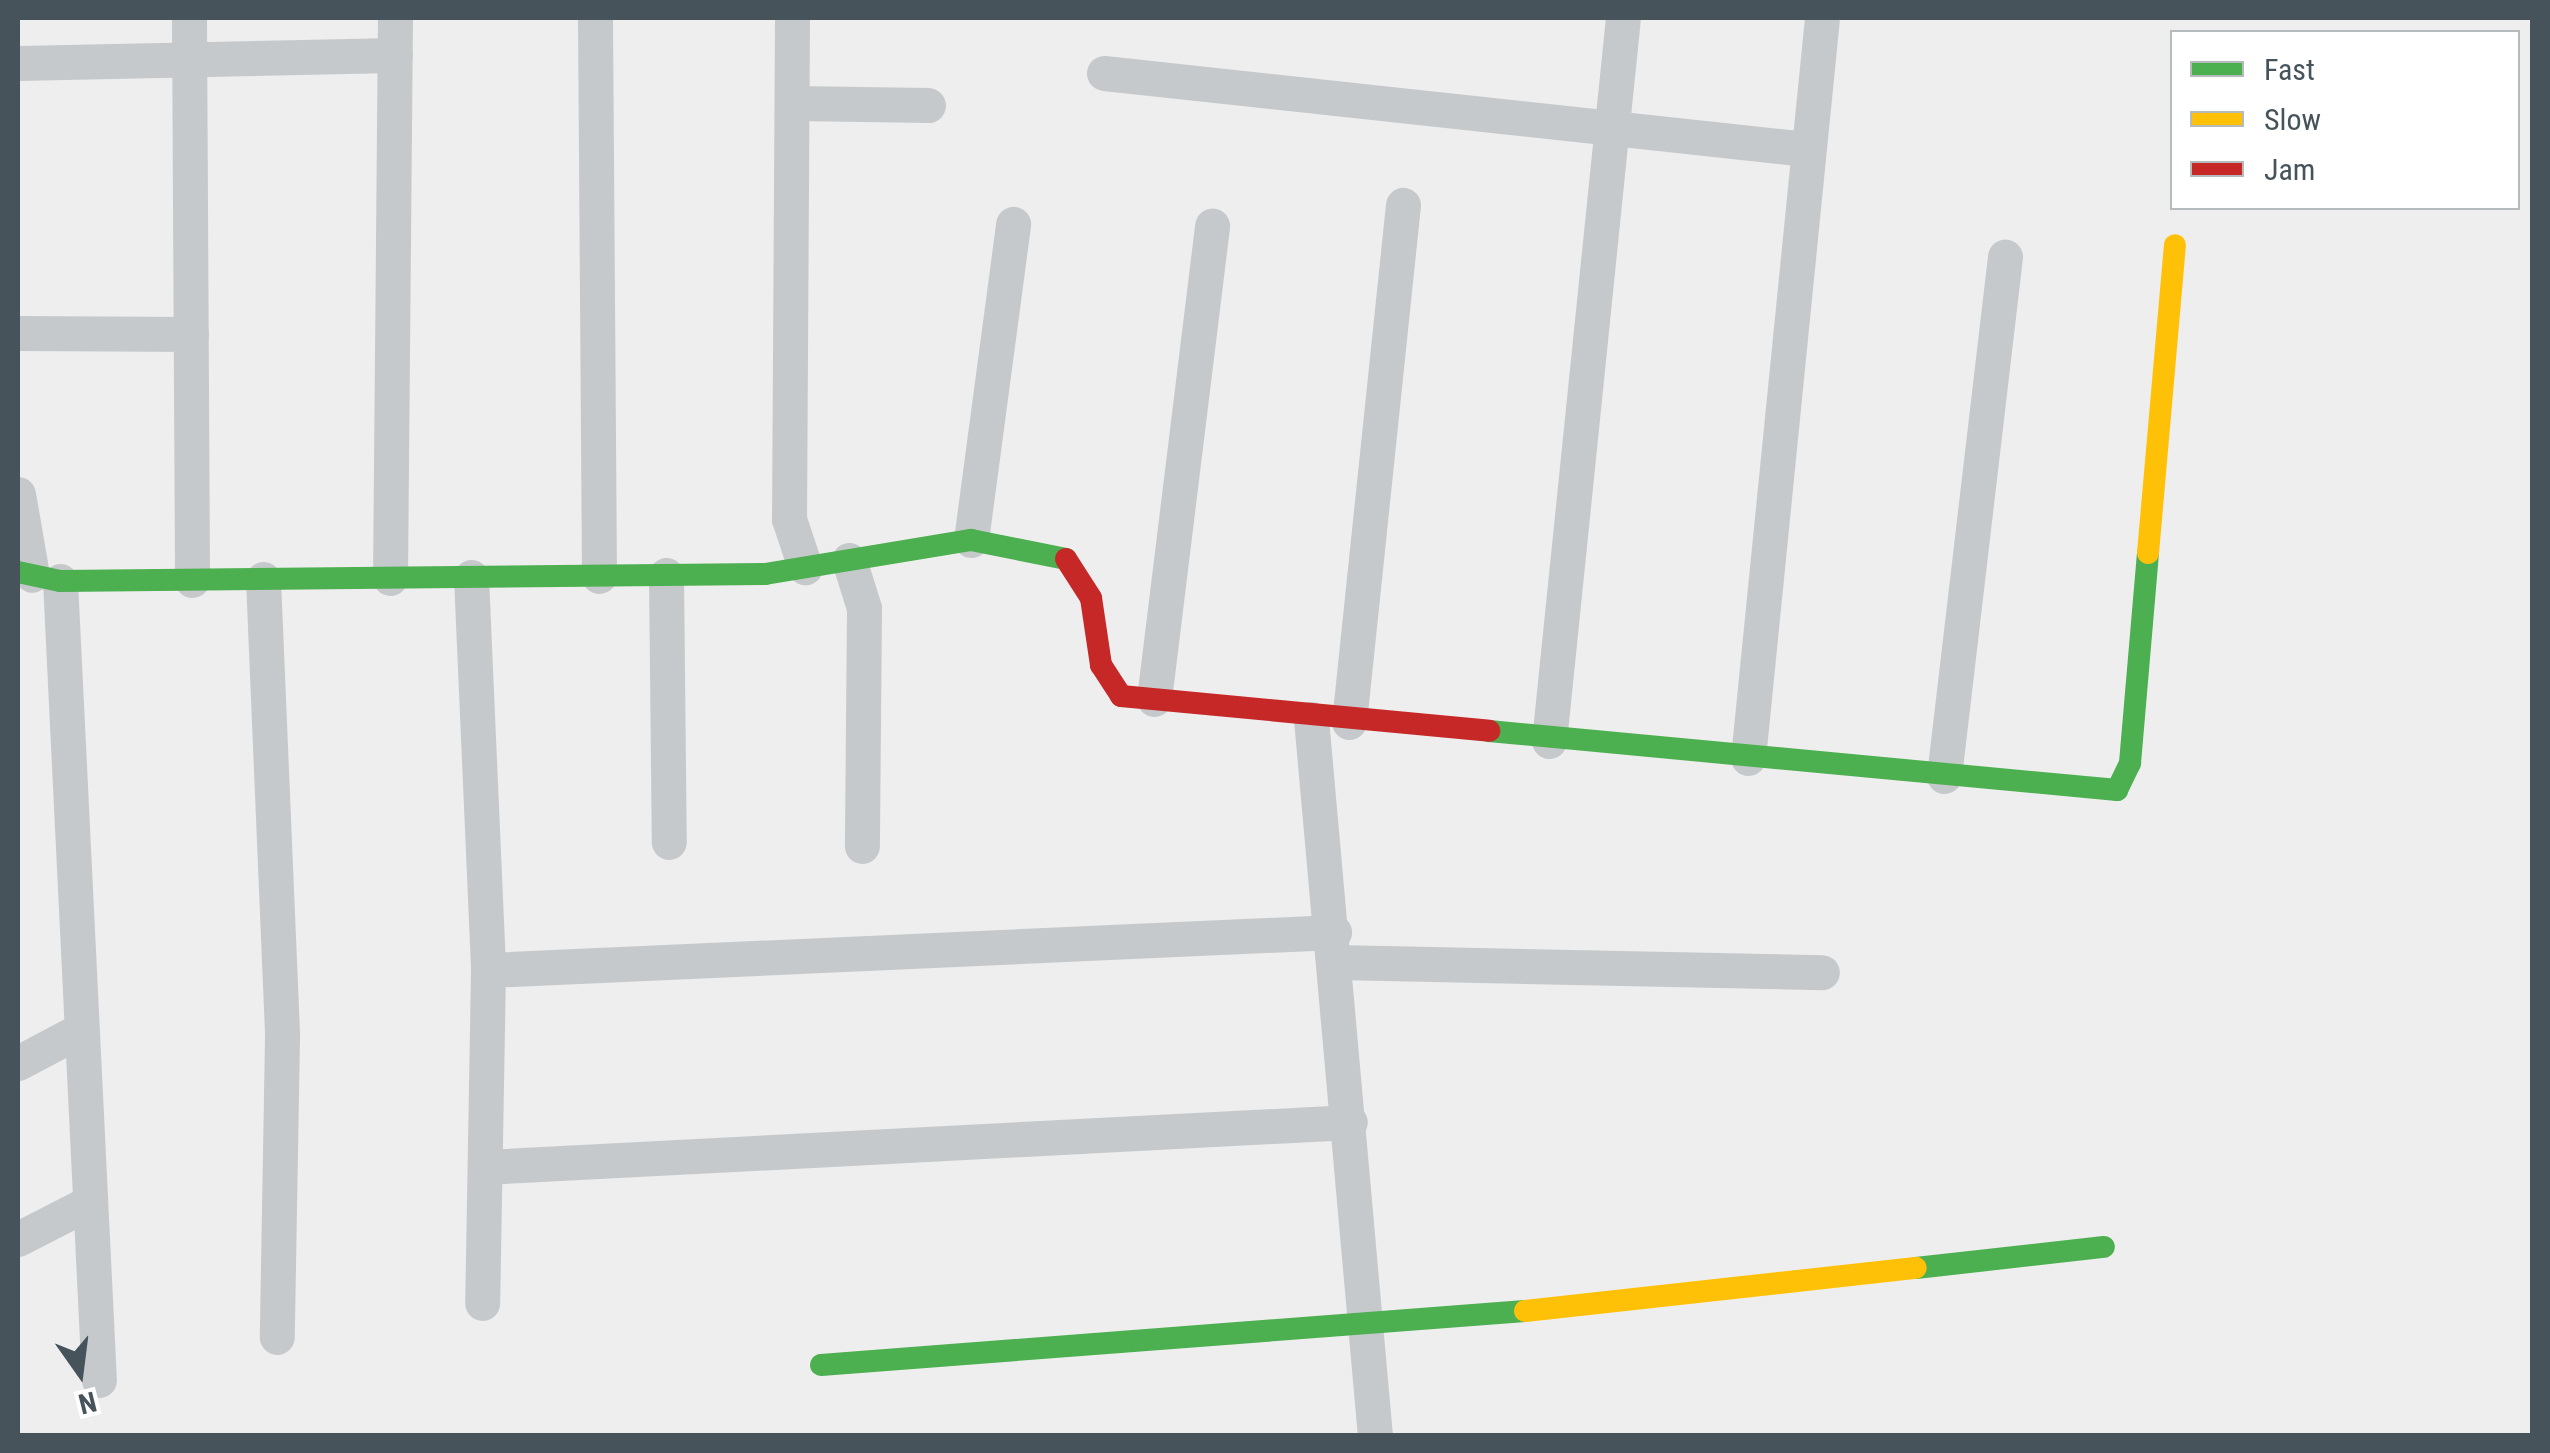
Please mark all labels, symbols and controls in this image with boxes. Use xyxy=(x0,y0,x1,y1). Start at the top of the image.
legend xyxy=(2170,30,2520,210)
text: Fast xyxy=(2264,52,2315,87)
text: Slow xyxy=(2264,102,2321,137)
text: Jam xyxy=(2264,152,2315,187)
north arrow xyxy=(30,1323,130,1423)
text: N xyxy=(75,1385,100,1421)

